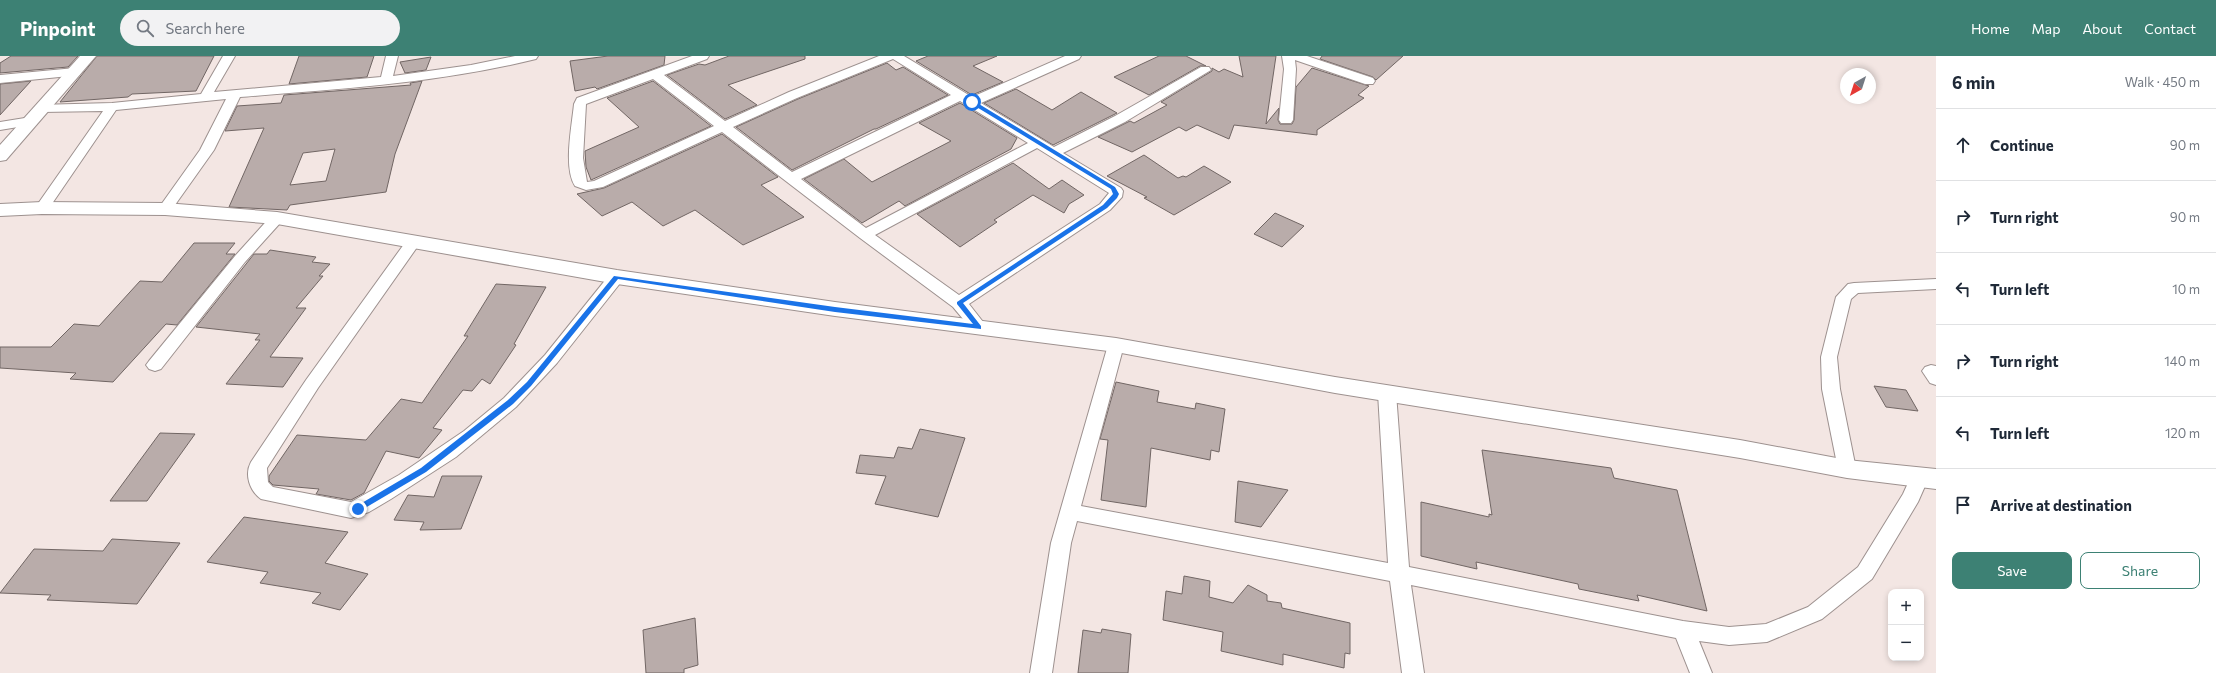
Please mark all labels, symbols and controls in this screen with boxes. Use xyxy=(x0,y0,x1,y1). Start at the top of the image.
search box xyxy=(120,10,400,46)
text: Pinpoint xyxy=(20,17,96,40)
icon: search xyxy=(134,17,156,39)
text: Search here xyxy=(166,19,245,37)
text: Home xyxy=(1971,20,2010,37)
text: Map xyxy=(2032,20,2060,37)
text: About xyxy=(2082,20,2122,37)
text: Contact xyxy=(2144,20,2196,37)
north arrow xyxy=(1840,68,1876,104)
text: 6 min xyxy=(1952,72,1995,93)
text: Walk · 450 m xyxy=(2125,74,2200,90)
route start xyxy=(963,93,981,111)
icon: ahead xyxy=(1952,134,1974,156)
text: Continue xyxy=(1990,136,2054,154)
text: 90 m xyxy=(2170,137,2200,153)
icon: right xyxy=(1952,206,1974,228)
text: Turn right xyxy=(1990,208,2059,226)
text: 90 m xyxy=(2170,209,2200,225)
icon: left xyxy=(1952,278,1974,300)
text: Turn left xyxy=(1990,280,2049,298)
text: 10 m xyxy=(2172,281,2200,297)
icon: right xyxy=(1952,350,1974,372)
text: Turn right xyxy=(1990,352,2059,370)
text: 140 m xyxy=(2164,353,2200,369)
icon: left xyxy=(1952,422,1974,444)
text: Turn left xyxy=(1990,424,2049,442)
text: 120 m xyxy=(2165,425,2200,441)
icon: arrive xyxy=(1952,494,1974,516)
text: Arrive at destination xyxy=(1990,496,2132,514)
route end xyxy=(349,500,367,518)
button: Save xyxy=(1952,552,2072,589)
button: Share xyxy=(2080,552,2200,589)
map controls xyxy=(1888,589,1924,661)
button: + xyxy=(1888,589,1924,625)
button: − xyxy=(1888,625,1924,661)

